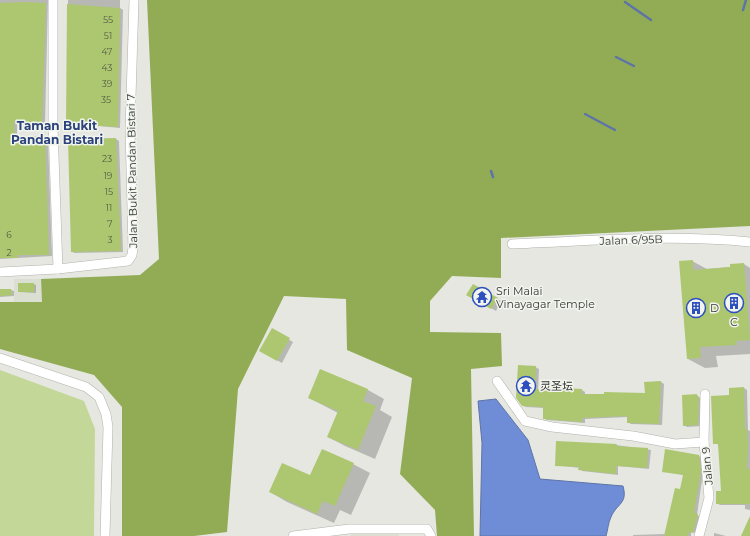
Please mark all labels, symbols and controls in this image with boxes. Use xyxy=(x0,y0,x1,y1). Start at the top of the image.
house number: 55 xyxy=(103,14,113,25)
house number: 51 xyxy=(104,30,112,41)
house number: 47 xyxy=(102,46,112,57)
house number: 43 xyxy=(102,62,112,73)
house number: 39 xyxy=(102,78,113,89)
house number: 35 xyxy=(101,94,111,105)
street label: Jalan Bukit Pandan Bistari 7 xyxy=(124,94,140,249)
district label: Taman Bukit Pandan Bistari xyxy=(11,118,103,147)
house number: 23 xyxy=(102,153,112,164)
house number: 19 xyxy=(104,170,113,181)
house number: 15 xyxy=(105,186,113,197)
house number: 11 xyxy=(106,202,112,213)
house number: 7 xyxy=(107,218,113,229)
house number: 6 xyxy=(6,229,12,240)
street label: Jalan 6/95B xyxy=(598,232,663,248)
house number: 3 xyxy=(107,234,113,245)
house number: 2 xyxy=(6,247,12,258)
place label: Sri Malai Vinayagar Temple xyxy=(496,284,595,311)
temple icon: Sri Malai Vinayagar Temple xyxy=(471,286,493,308)
building icon: C xyxy=(723,292,745,314)
building icon: D xyxy=(685,297,707,319)
place label: D xyxy=(710,301,719,315)
place label: C xyxy=(730,315,738,329)
temple icon: 灵圣坛 xyxy=(515,375,537,397)
place label: 灵圣坛 xyxy=(540,379,573,393)
street label: Jalan 9 xyxy=(698,446,716,487)

